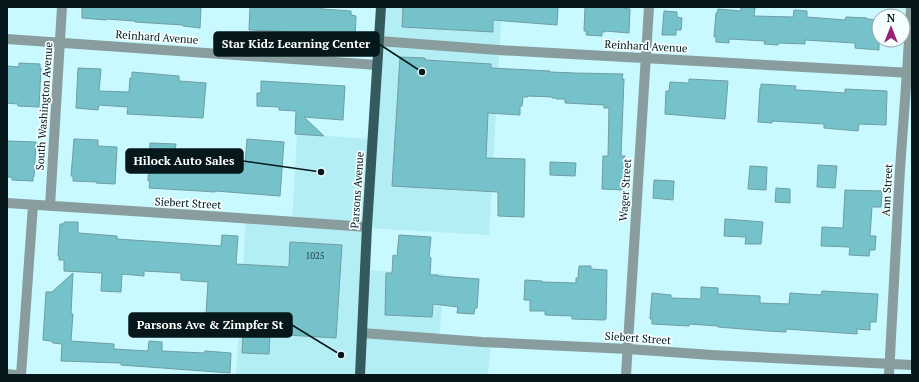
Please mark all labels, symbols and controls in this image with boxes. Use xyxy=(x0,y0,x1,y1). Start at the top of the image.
north arrow xyxy=(871,8,911,48)
text: N xyxy=(887,11,896,25)
street label: Reinhard Avenue xyxy=(115,27,199,47)
callout: Star Kidz Learning Center xyxy=(214,32,379,56)
text: Star Kidz Learning Center xyxy=(222,36,371,51)
street label: Reinhard Avenue xyxy=(604,37,688,55)
street label: South Washington Avenue xyxy=(33,41,56,171)
callout: Hilock Auto Sales xyxy=(126,149,243,173)
street label: Parsons Avenue xyxy=(347,151,367,229)
text: Hilock Auto Sales xyxy=(134,153,235,168)
street label: Wager Street xyxy=(616,158,634,222)
street label: Ann Street xyxy=(879,163,895,217)
street label: Siebert Street xyxy=(154,194,222,212)
house number: 1025 xyxy=(305,250,325,262)
callout: Parsons Ave & Zimpfer St xyxy=(129,313,292,337)
text: Parsons Ave & Zimpfer St xyxy=(137,317,284,332)
street label: Siebert Street xyxy=(604,329,672,347)

